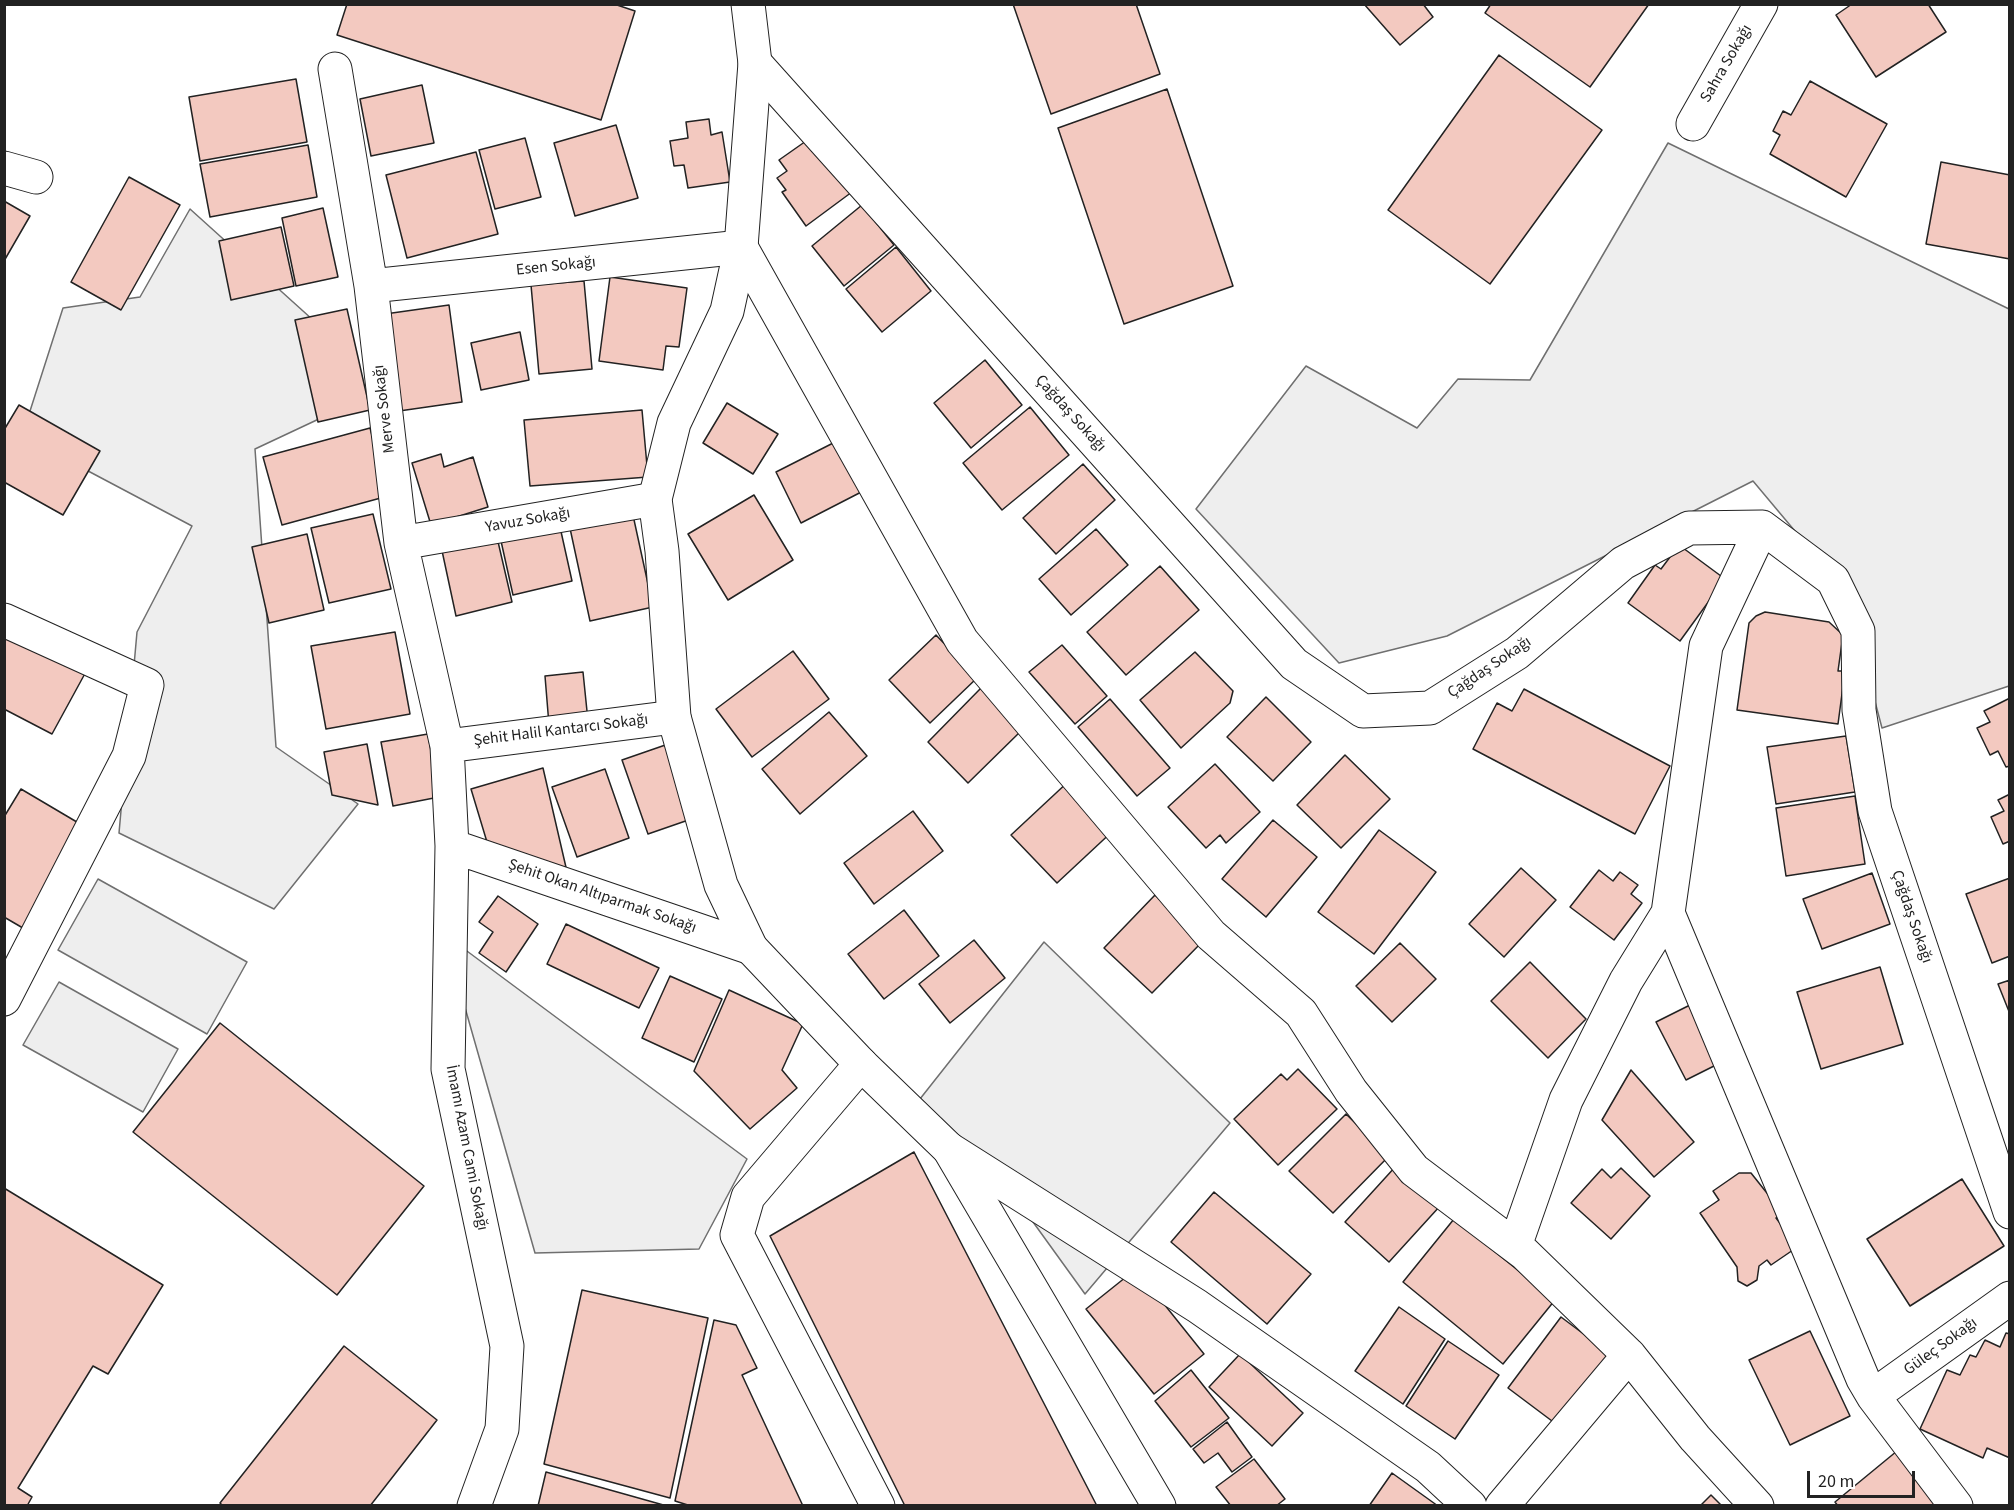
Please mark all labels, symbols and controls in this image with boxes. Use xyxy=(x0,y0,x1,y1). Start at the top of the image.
street label: Sahra Sokağı xyxy=(1697,22,1757,106)
street label: Esen Sokağı xyxy=(515,253,597,281)
street label: Merve Sokağı xyxy=(370,364,400,454)
street label: Çağdaş Sokağı xyxy=(1030,372,1110,456)
street label: Yavuz Sokağı xyxy=(484,504,572,538)
street label: Çağdaş Sokağı xyxy=(1444,633,1536,703)
street label: Şehit Halil Kantarcı Sokağı xyxy=(473,711,649,751)
street label: Şehit Okan Altıparmak Sokağı xyxy=(505,856,699,938)
street label: Çağdaş Sokağı xyxy=(1886,868,1936,966)
street label: İmamı Azam Cami Sokağı xyxy=(441,1064,491,1232)
street label: Güleç Sokağı xyxy=(1901,1314,1981,1380)
scale bar xyxy=(1810,1459,1918,1497)
text: 20 m xyxy=(1818,1469,1854,1494)

